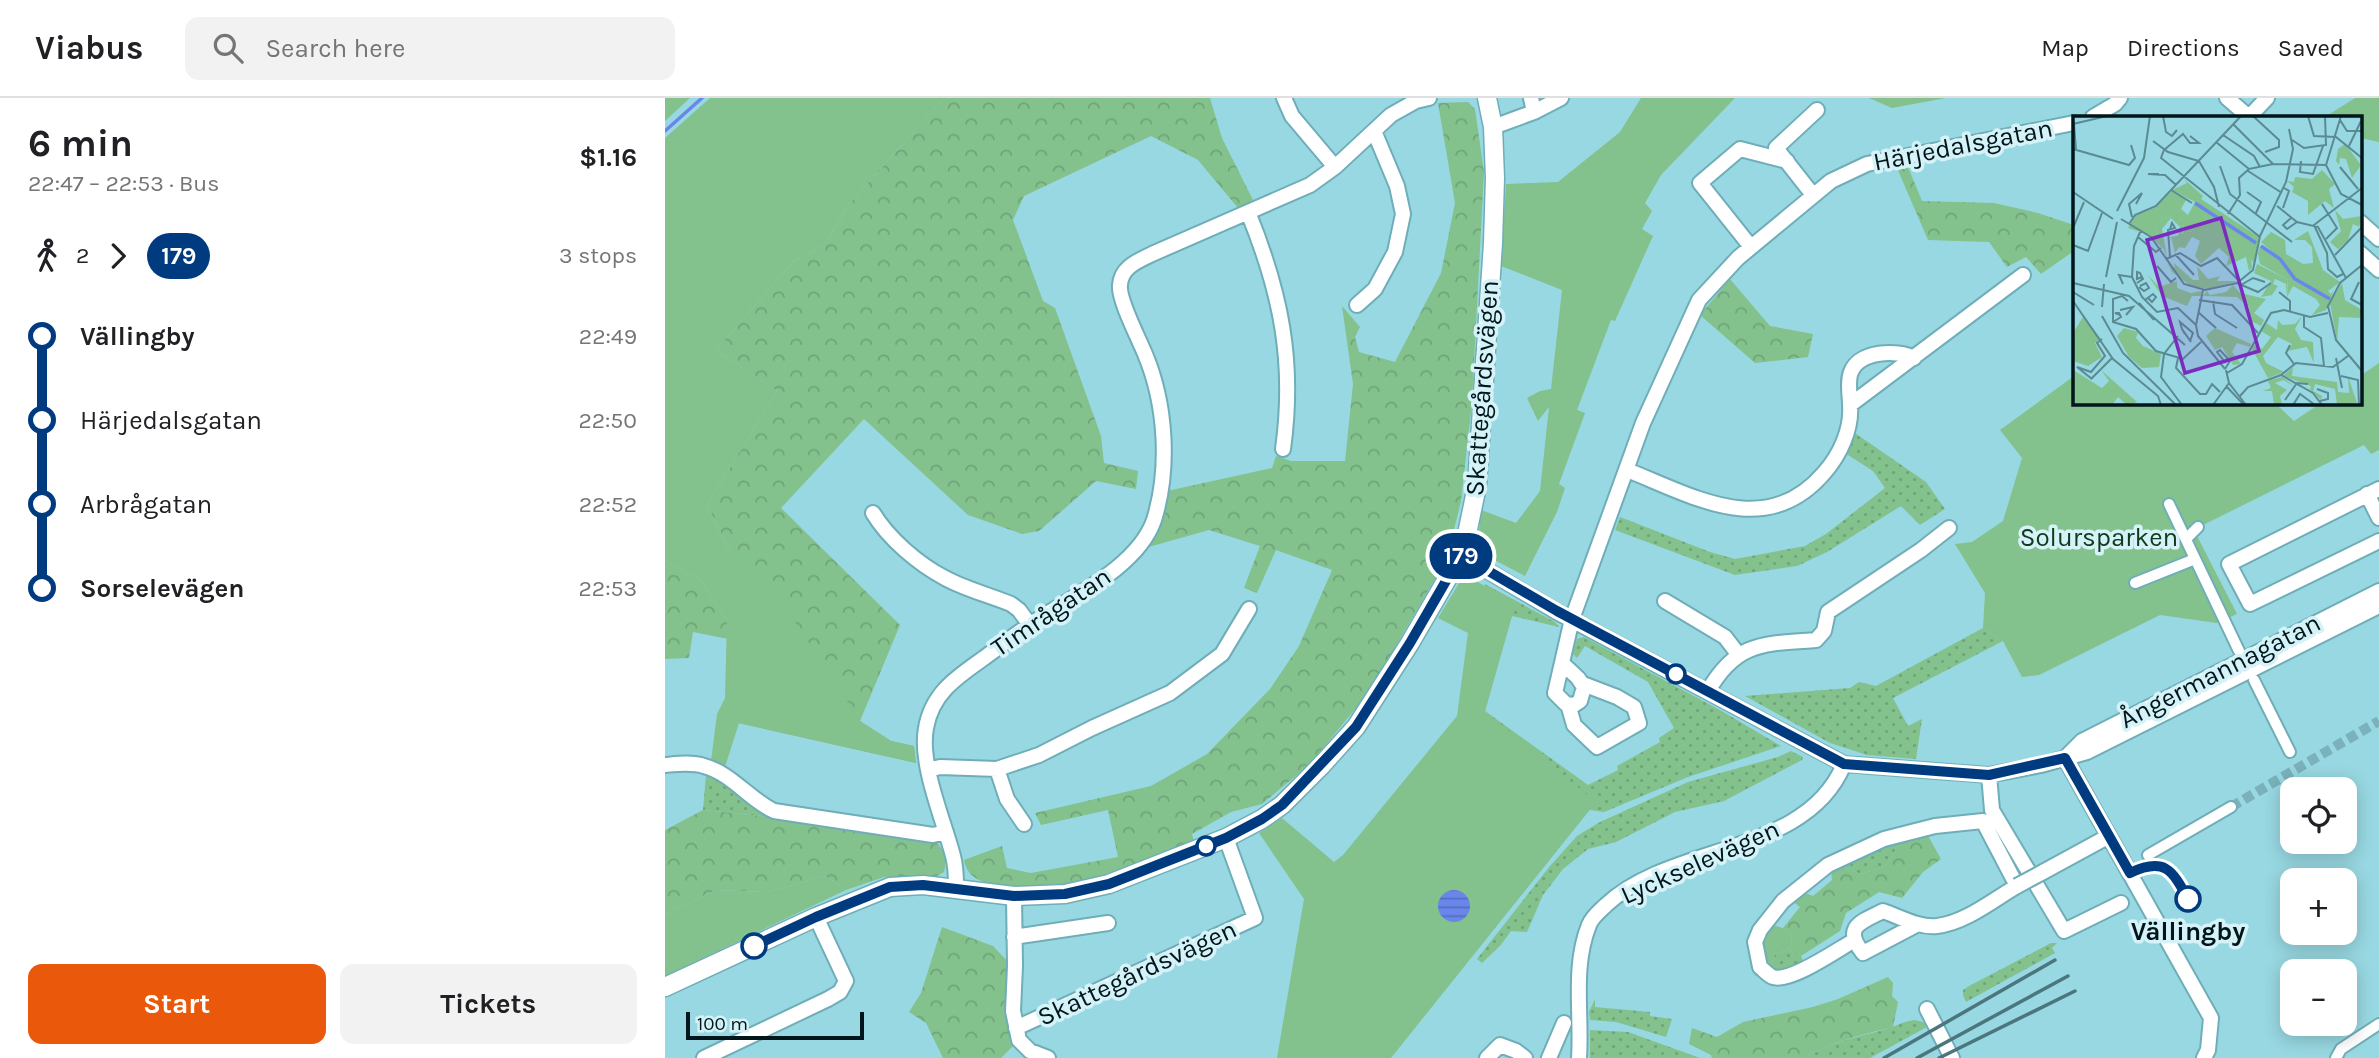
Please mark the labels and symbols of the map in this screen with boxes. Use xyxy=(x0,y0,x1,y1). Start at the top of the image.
street label: Härjedalsgatan xyxy=(1871,112,2055,178)
inset map xyxy=(2073,116,2361,404)
street label: Skattegårdsvägen xyxy=(1459,279,1505,497)
park label: Solursparken xyxy=(2020,522,2178,553)
line badge: 179 xyxy=(1421,533,1501,579)
street label: Timrågatan xyxy=(985,561,1117,663)
street label: Ångermannagatan xyxy=(2114,607,2326,735)
unlabelled marker xyxy=(1666,664,1686,684)
street label: Lyckselevägen xyxy=(1616,813,1784,911)
unlabelled marker xyxy=(1196,836,1216,856)
marker: Vällingby xyxy=(2175,886,2201,912)
street label: Skattegårdsvägen xyxy=(1033,913,1241,1033)
place label: Vällingby xyxy=(2131,916,2245,947)
unlabelled marker xyxy=(741,933,767,959)
scale bar xyxy=(686,1009,865,1041)

